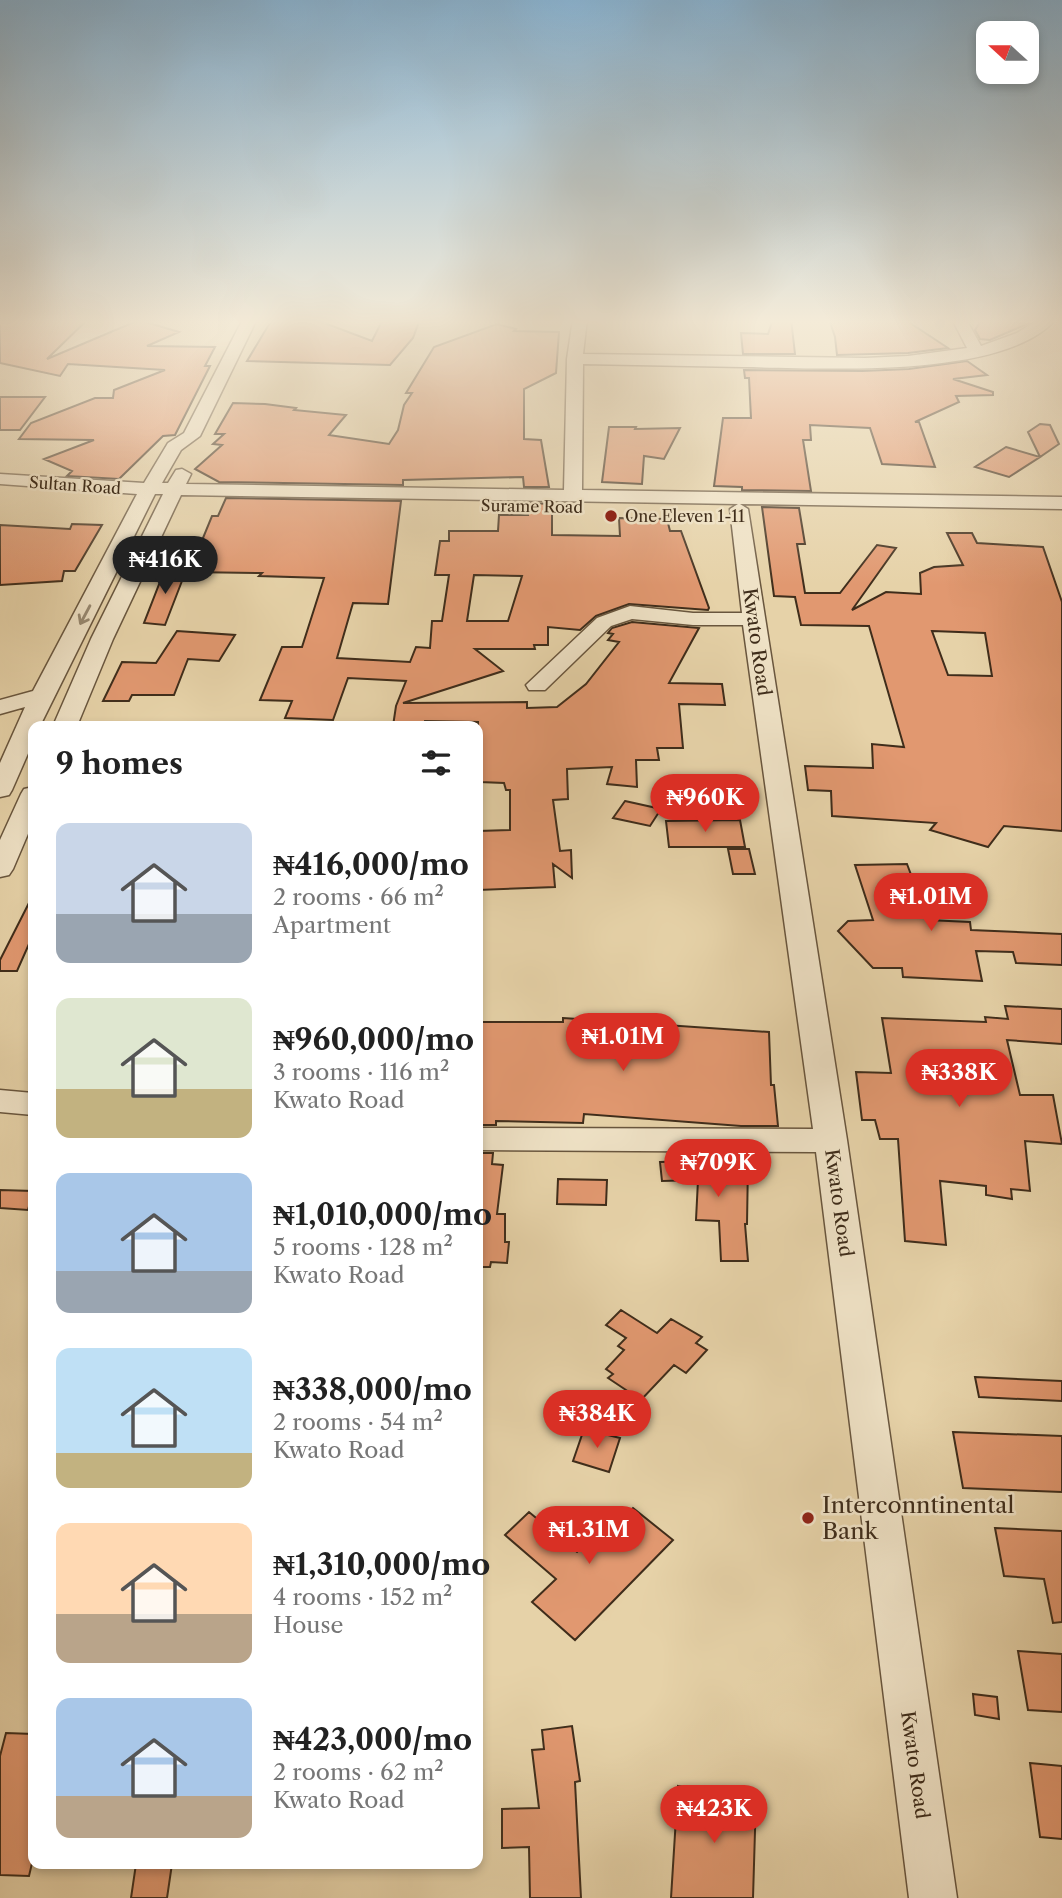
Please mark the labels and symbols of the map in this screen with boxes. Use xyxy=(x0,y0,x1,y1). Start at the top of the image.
north arrow xyxy=(976,21,1040,84)
street label: Sultan Road xyxy=(28,472,122,498)
street label: Surame Road xyxy=(481,495,584,517)
place label: One Eleven 1-11 xyxy=(625,506,745,526)
marker: One Eleven 1-11 xyxy=(603,508,619,524)
pin: ₦416K xyxy=(116,536,214,596)
street label: Kwato Road xyxy=(738,587,776,698)
one-way arrow xyxy=(78,605,92,625)
pin: ₦960K xyxy=(656,774,754,834)
pin: ₦1.01M xyxy=(874,874,988,933)
pin: ₦1.01M xyxy=(566,1014,680,1073)
pin: ₦338K xyxy=(910,1050,1008,1109)
pin: ₦709K xyxy=(669,1140,767,1199)
street label: Kwato Road xyxy=(820,1148,858,1259)
pin: ₦384K xyxy=(548,1390,646,1450)
place label: Interconntinental Bank xyxy=(822,1491,1014,1545)
pin: ₦1.31M xyxy=(532,1506,646,1566)
marker: Interconntinental Bank xyxy=(800,1510,816,1526)
street label: Kwato Road xyxy=(896,1710,934,1821)
pin: ₦423K xyxy=(665,1786,763,1845)

